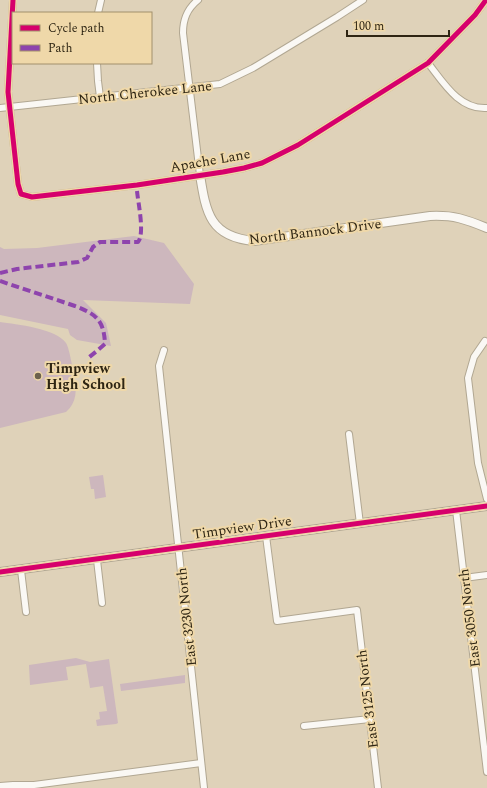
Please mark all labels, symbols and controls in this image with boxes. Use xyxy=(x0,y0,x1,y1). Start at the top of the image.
legend xyxy=(12,12,152,64)
scale bar xyxy=(347,12,449,38)
text: 100 m xyxy=(353,17,384,36)
text: Cycle path xyxy=(48,19,105,38)
text: Path xyxy=(48,39,73,58)
street label: North Cherokee Lane xyxy=(77,75,213,110)
street label: Apache Lane xyxy=(168,143,252,178)
street label: North Bannock Drive xyxy=(248,213,383,250)
place label: Timpview High School xyxy=(46,358,126,395)
marker: Timpview High School xyxy=(33,371,43,381)
street label: Timpview Drive xyxy=(191,510,293,545)
street label: East 3230 North xyxy=(171,566,202,667)
street label: East 3050 North xyxy=(453,567,486,668)
street label: East 3125 North xyxy=(351,648,384,749)

